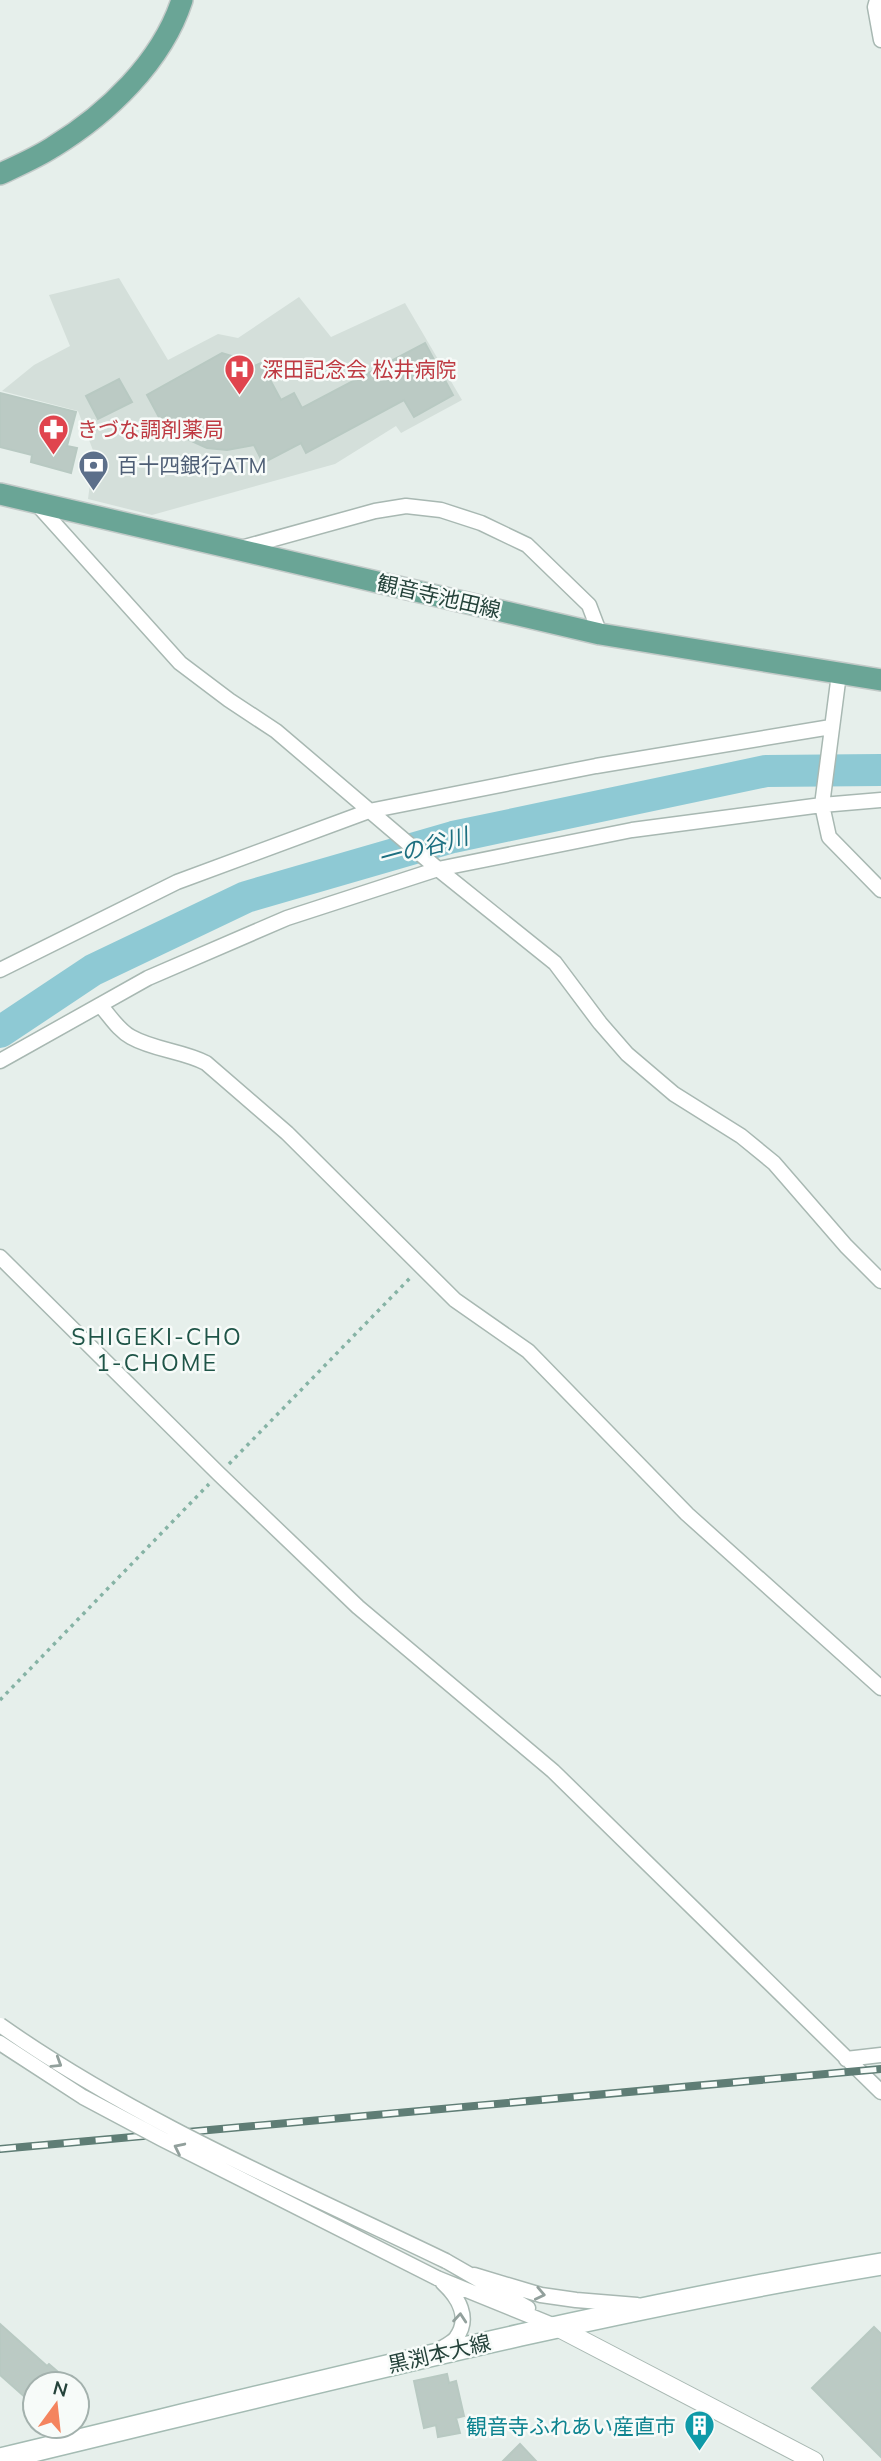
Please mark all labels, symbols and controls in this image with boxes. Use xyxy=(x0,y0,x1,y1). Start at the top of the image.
hospital icon: 深田記念会 松井病院 xyxy=(222,352,256,396)
place label: 深田記念会 松井病院 xyxy=(262,356,456,382)
pharmacy icon: きづな調剤薬局 xyxy=(37,412,71,456)
place label: きづな調剤薬局 xyxy=(77,416,224,442)
bank icon: 百十四銀行ATM xyxy=(77,448,111,492)
place label: 百十四銀行ATM xyxy=(117,452,267,478)
street label: 観音寺池田線 xyxy=(375,569,503,623)
water label: 一の谷川 xyxy=(375,820,474,873)
district label: SHIGEKI-CHO 1-CHOME xyxy=(71,1322,243,1377)
one-way arrow xyxy=(49,2055,62,2068)
one-way arrow xyxy=(174,2142,186,2156)
one-way arrow xyxy=(534,2285,546,2300)
one-way arrow xyxy=(452,2312,467,2323)
street label: 黒渕本大線 xyxy=(385,2329,493,2377)
north arrow xyxy=(21,2370,91,2440)
text: N xyxy=(50,2375,70,2402)
building icon: 観音寺ふれあい産直市 xyxy=(682,2409,716,2453)
place label: 観音寺ふれあい産直市 xyxy=(466,2413,676,2439)

